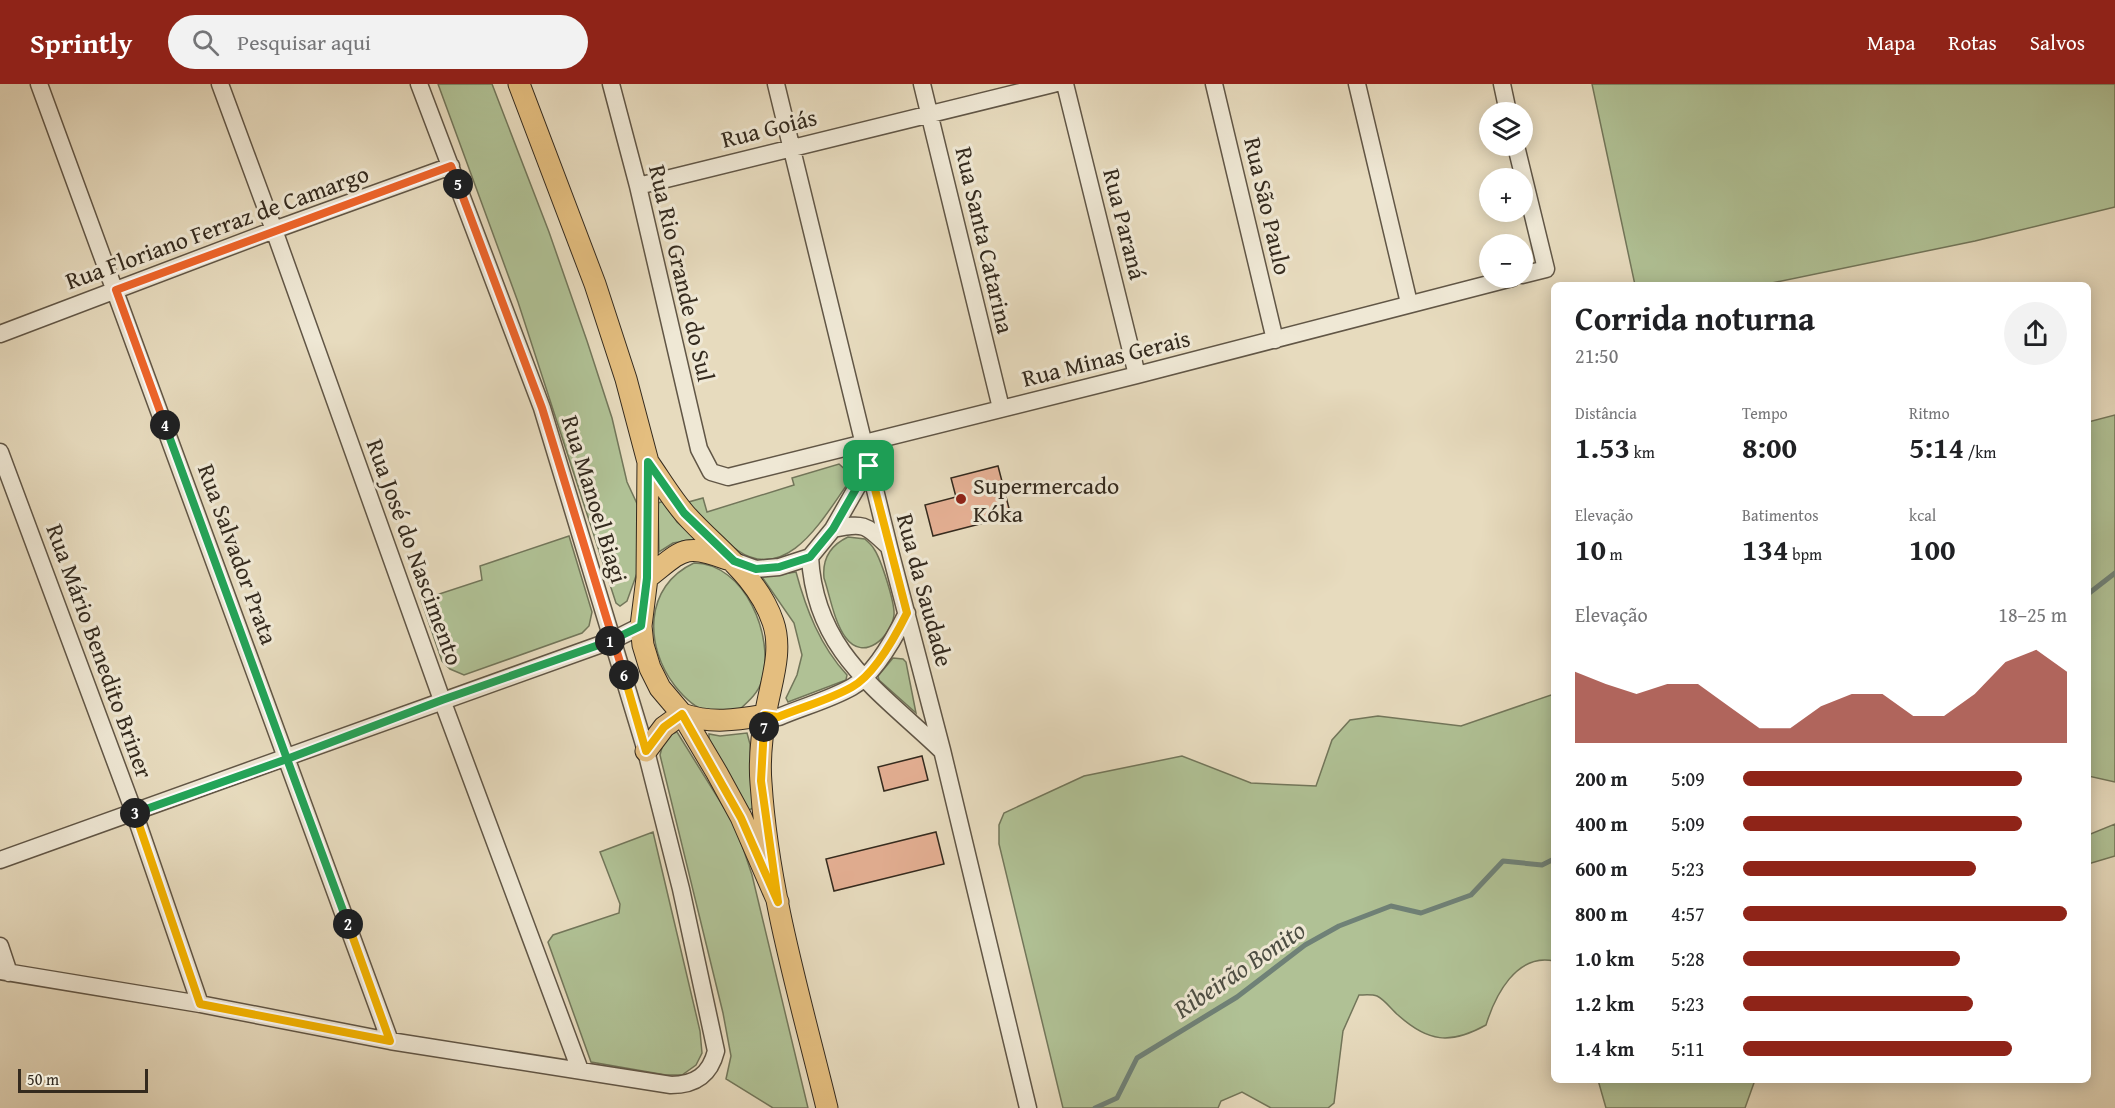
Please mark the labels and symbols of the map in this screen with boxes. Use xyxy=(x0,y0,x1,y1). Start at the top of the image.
street label: Rua Goiás xyxy=(717,99,821,157)
street label: Rua São Paulo xyxy=(1235,134,1301,278)
street label: Rua Santa Catarina xyxy=(946,143,1024,337)
street label: Rua Floriano Ferraz de Camargo xyxy=(60,156,374,298)
street label: Rua Rio Grande do Sul xyxy=(640,161,724,385)
street label: Rua Paraná xyxy=(1094,165,1156,284)
pin: 5 xyxy=(443,169,473,199)
street label: Rua Minas Gerais xyxy=(1018,320,1194,396)
pin: 4 xyxy=(150,410,180,440)
street label: Rua Manoel Biagi xyxy=(553,411,637,587)
street label: Rua José do Nascimento xyxy=(358,434,472,670)
pin xyxy=(843,440,894,491)
street label: Rua Salvador Prata xyxy=(189,459,287,650)
place label: Supermercado Kóka xyxy=(973,468,1119,531)
marker: Supermercado Kóka xyxy=(954,492,968,506)
street label: Rua da Saudade xyxy=(888,510,962,670)
street label: Rua Mário Benedito Briner xyxy=(38,519,162,783)
pin: 1 xyxy=(595,626,625,656)
pin: 6 xyxy=(609,660,639,690)
pin: 7 xyxy=(749,712,779,742)
pin: 3 xyxy=(120,798,150,828)
pin: 2 xyxy=(333,909,363,939)
water label: Ribeirão Bonito xyxy=(1164,910,1313,1028)
scale bar xyxy=(18,1066,148,1094)

